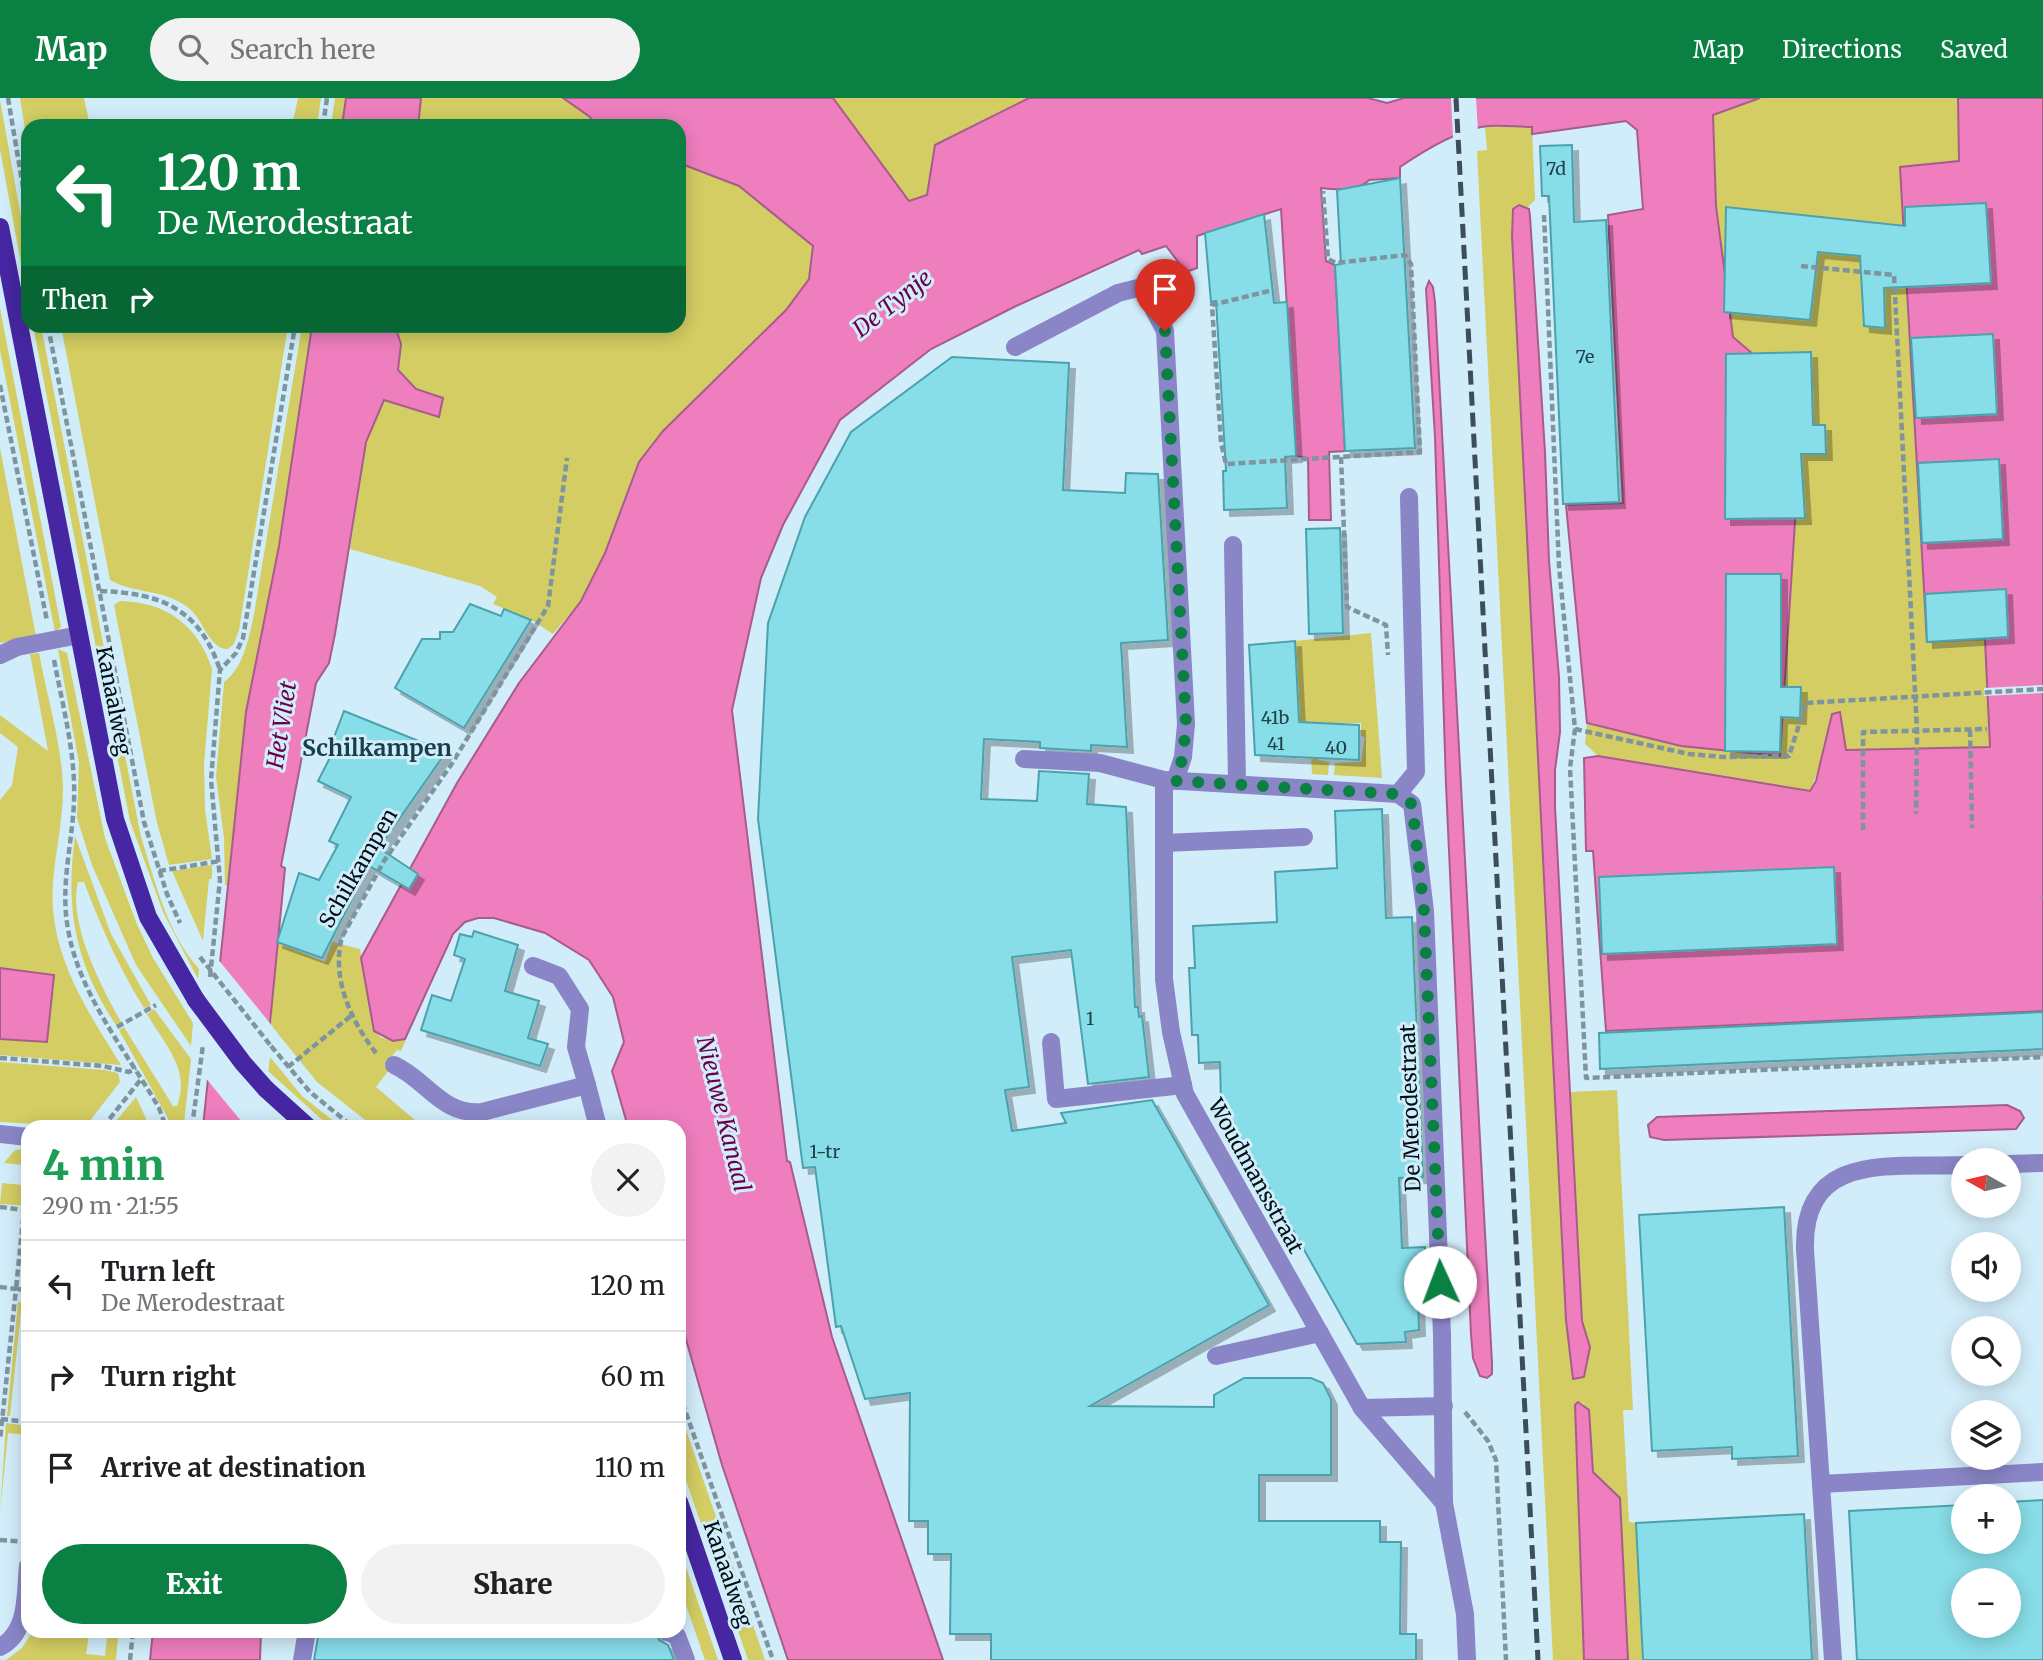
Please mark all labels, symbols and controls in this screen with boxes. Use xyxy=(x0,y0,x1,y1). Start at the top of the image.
search box xyxy=(150,18,640,81)
text: Map xyxy=(35,29,108,70)
icon: search xyxy=(174,30,212,68)
text: Search here xyxy=(230,33,375,66)
text: Map xyxy=(1693,34,1744,65)
text: Directions xyxy=(1782,34,1902,65)
text: Saved xyxy=(1940,34,2008,65)
text: 120 m xyxy=(157,142,301,203)
icon: left xyxy=(42,147,133,238)
house number: 7d xyxy=(1546,157,1566,180)
text: De Merodestraat xyxy=(157,203,413,243)
pin xyxy=(1135,259,1195,331)
water label: De Tynje xyxy=(846,263,938,344)
icon: arrive xyxy=(1146,270,1184,308)
icon: right xyxy=(122,280,160,318)
text: Then xyxy=(42,283,108,316)
house number: 7e xyxy=(1576,345,1594,368)
street label: Kanaalweg xyxy=(90,644,138,758)
water label: Het Vliet xyxy=(260,679,302,772)
house number: 41b xyxy=(1261,706,1289,729)
house number: 41 xyxy=(1267,732,1285,755)
district label: Schilkampen xyxy=(302,733,452,762)
house number: 40 xyxy=(1325,736,1347,759)
street label: Schilkampen xyxy=(313,803,403,933)
house number: 1 xyxy=(1086,1007,1094,1030)
street label: De Merodestraat xyxy=(1394,1024,1426,1192)
water label: Nieuwe Kanaal xyxy=(691,1033,757,1195)
street label: Woudmansstraat xyxy=(1202,1093,1310,1258)
text: 4 min xyxy=(42,1139,164,1191)
house number: 1-tr xyxy=(810,1140,840,1163)
button: close xyxy=(591,1143,665,1217)
north arrow xyxy=(1951,1148,2021,1218)
map controls xyxy=(1951,1148,2021,1638)
text: 290 m · 21:55 xyxy=(42,1191,179,1220)
button: sound xyxy=(1951,1232,2021,1302)
position arrow xyxy=(1403,1245,1477,1319)
text: Turn left xyxy=(101,1255,215,1288)
icon: left xyxy=(42,1267,80,1305)
text: 120 m xyxy=(590,1269,665,1302)
text: De Merodestraat xyxy=(101,1288,285,1317)
button: search xyxy=(1951,1316,2021,1386)
icon: right xyxy=(42,1358,80,1396)
text: Turn right xyxy=(101,1360,236,1393)
text: 60 m xyxy=(601,1360,665,1393)
button: layers xyxy=(1951,1400,2021,1470)
icon: arrive xyxy=(42,1449,80,1487)
text: Arrive at destination xyxy=(101,1451,366,1484)
text: 110 m xyxy=(595,1451,665,1484)
button: + xyxy=(1951,1484,2021,1554)
street label: Kanaalweg xyxy=(697,1517,759,1631)
button: Exit xyxy=(42,1544,347,1624)
button: Share xyxy=(361,1544,665,1624)
button: − xyxy=(1951,1568,2021,1638)

